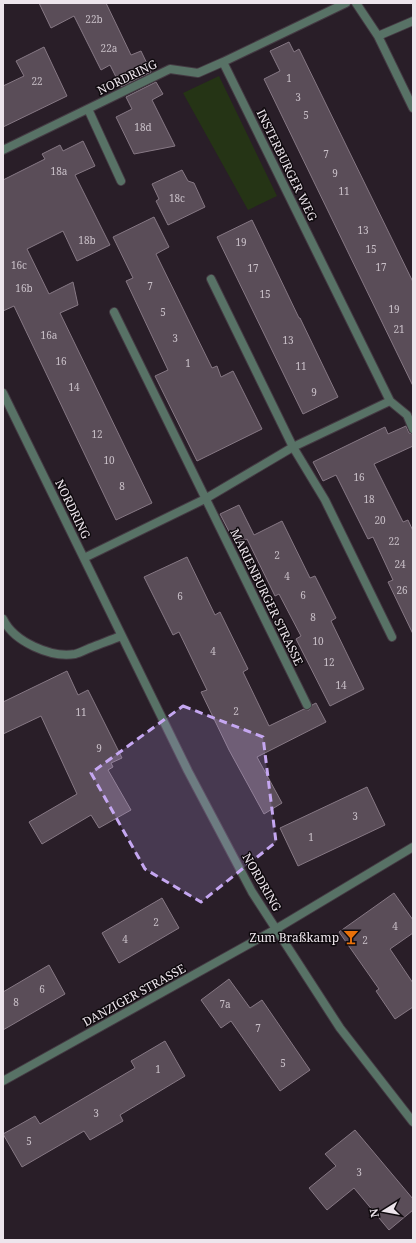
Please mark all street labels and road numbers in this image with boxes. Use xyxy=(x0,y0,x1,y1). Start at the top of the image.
street label: NORDRING xyxy=(94,55,160,99)
street label: INSTERBURGER WEG xyxy=(253,106,322,224)
street label: NORDRING xyxy=(51,476,95,542)
street label: MARIENBURGER STRASSE xyxy=(226,526,308,668)
street label: NORDRING xyxy=(238,850,286,915)
street label: DANZIGER STRASSE xyxy=(80,960,188,1030)

